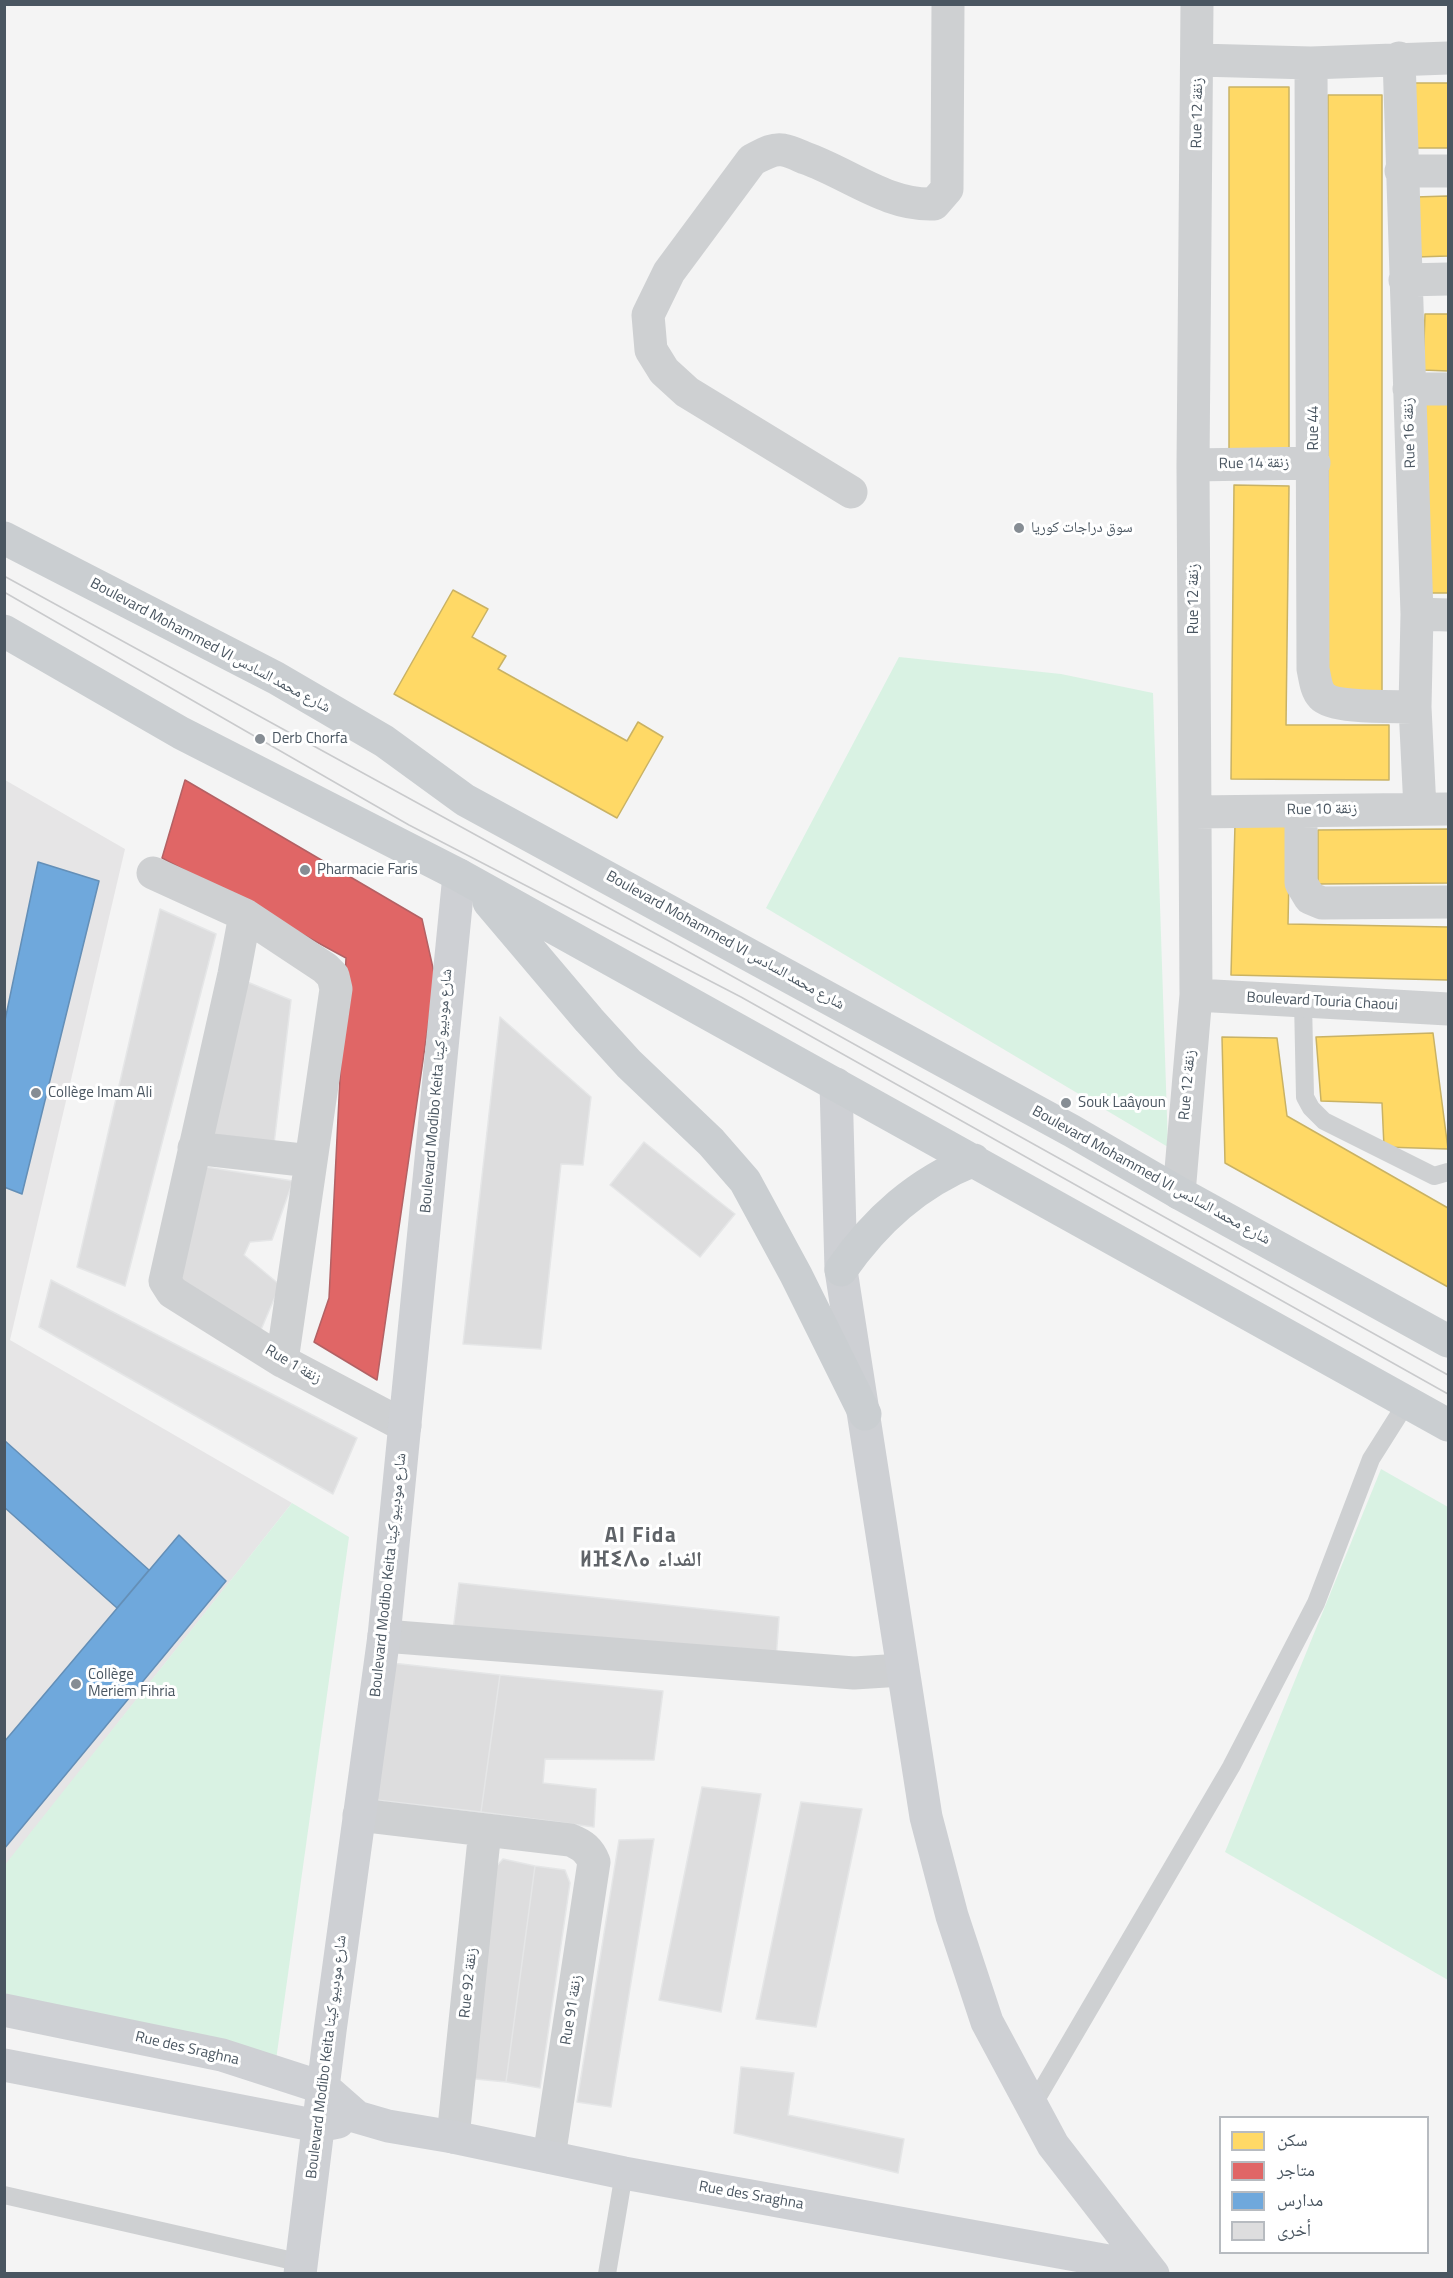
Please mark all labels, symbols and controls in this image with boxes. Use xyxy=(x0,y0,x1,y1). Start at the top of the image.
street label: Rue 12 زنقة xyxy=(1188,78,1208,148)
street label: Rue 16 زنقة xyxy=(1400,397,1420,469)
street label: Rue 44 xyxy=(1305,406,1323,450)
street label: Rue 14 زنقة xyxy=(1219,454,1289,474)
place label: سوق دراجات كوريا xyxy=(1031,519,1133,537)
marker: سوق دراجات كوريا xyxy=(1012,521,1026,535)
street label: Rue 12 زنقة xyxy=(1185,564,1203,634)
street label: Boulevard Mohammed VI شارع محمد السادس xyxy=(87,575,333,717)
place label: Derb Chorfa xyxy=(272,730,347,748)
marker: Derb Chorfa xyxy=(253,732,267,746)
street label: Rue 10 زنقة xyxy=(1287,800,1357,820)
place label: Pharmacie Faris xyxy=(317,861,418,879)
marker: Pharmacie Faris xyxy=(298,863,312,877)
street label: Boulevard Mohammed VI شارع محمد السادس xyxy=(603,868,847,1014)
street label: Boulevard Modibo Keita شارع موديبو كيتا xyxy=(417,968,457,1214)
street label: Boulevard Touria Chaoui xyxy=(1246,989,1398,1015)
street label: Rue 12 زنقة xyxy=(1176,1049,1200,1121)
place label: Collège Imam Ali xyxy=(48,1084,152,1102)
marker: Collège Imam Ali xyxy=(29,1086,43,1100)
place label: Souk Laâyoun xyxy=(1078,1094,1166,1112)
marker: Souk Laâyoun xyxy=(1059,1096,1073,1110)
street label: Boulevard Mohammed VI شارع محمد السادس xyxy=(1029,1103,1273,1249)
street label: Rue 1 زنقة xyxy=(262,1342,324,1388)
street label: Boulevard Modibo Keita شارع موديبو كيتا xyxy=(367,1452,411,1698)
district label: Al Fida ⵍⴼⵉⴷⴰ الفداء xyxy=(584,1524,698,1574)
place label: Collège Meriem Fihria xyxy=(88,1666,175,1701)
marker: Collège Meriem Fihria xyxy=(69,1677,83,1691)
street label: Boulevard Modibo Keita شارع موديبو كيتا xyxy=(303,1934,351,2180)
street label: Rue 92 زنقة xyxy=(456,1947,482,2019)
street label: Rue 91 زنقة xyxy=(558,1974,586,2046)
street label: Rue des Sraghna xyxy=(133,2028,241,2070)
legend xyxy=(1219,2116,1429,2254)
text: سكن xyxy=(1277,2126,1308,2153)
text: متاجر xyxy=(1277,2156,1315,2183)
street label: Rue des Sraghna xyxy=(697,2178,805,2214)
text: مدارس xyxy=(1277,2186,1323,2213)
text: أخرى xyxy=(1277,2216,1311,2243)

